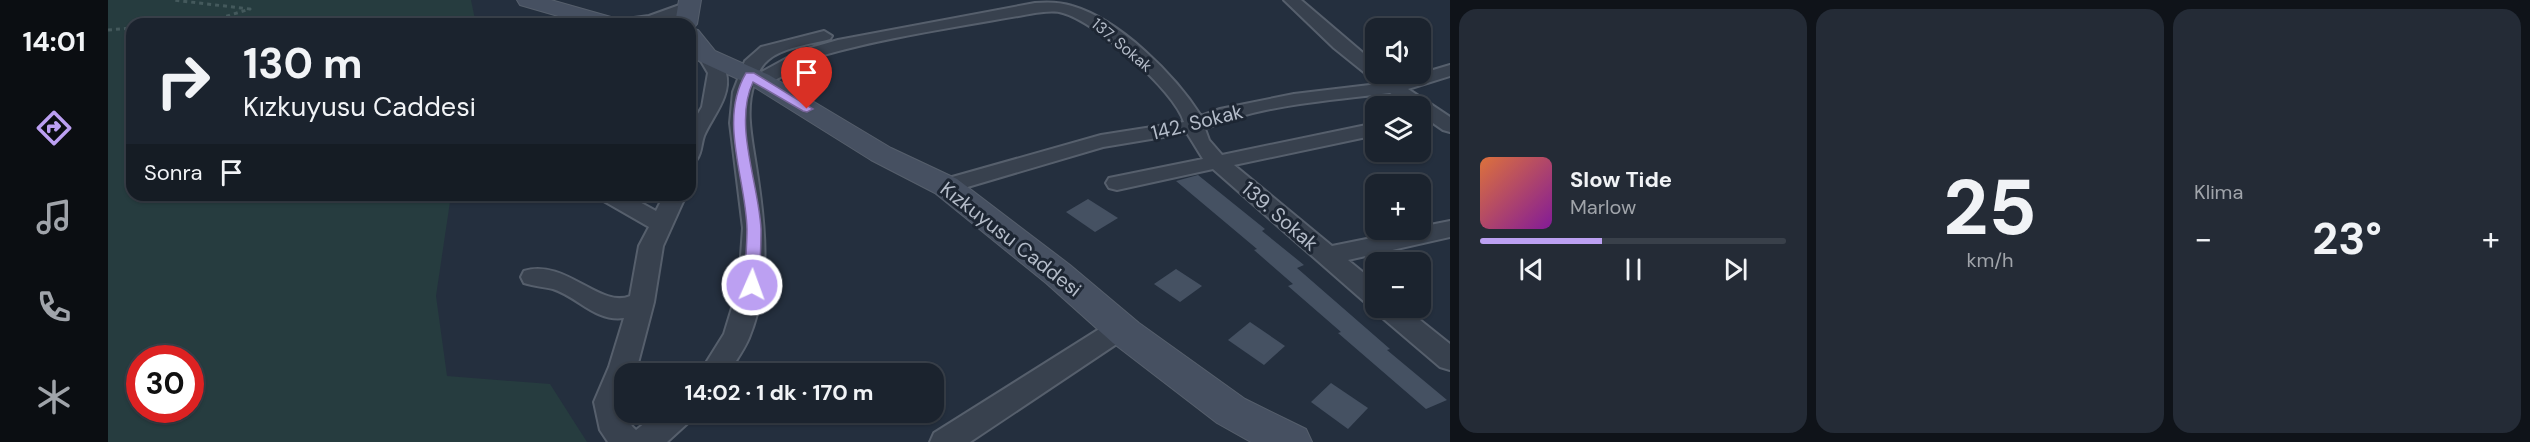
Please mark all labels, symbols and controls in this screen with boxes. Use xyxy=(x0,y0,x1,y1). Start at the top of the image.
street label: 137. Sokak xyxy=(1087,14,1157,76)
map controls xyxy=(1365,18,1431,318)
button: sound xyxy=(1365,18,1431,84)
text: 14:01 xyxy=(22,24,86,59)
text: 130 m xyxy=(243,36,363,91)
icon: right xyxy=(144,42,222,120)
pin xyxy=(781,47,832,109)
icon: arrive xyxy=(790,56,823,89)
text: Kızkuyusu Caddesi xyxy=(243,89,476,124)
button: layers xyxy=(1365,96,1431,162)
street label: 142. Sokak xyxy=(1148,98,1246,146)
icon: directions xyxy=(33,107,75,149)
icon: arrive xyxy=(215,156,248,189)
text: 25 xyxy=(1943,157,2037,258)
text: Sonra xyxy=(144,158,203,187)
text: Slow Tide xyxy=(1570,165,1672,194)
button: + xyxy=(1365,174,1431,240)
street label: Kızkuyusu Caddesi xyxy=(935,176,1087,302)
street label: 139. Sokak xyxy=(1236,176,1324,256)
text: Klima xyxy=(2194,179,2243,205)
text: Marlow xyxy=(1570,194,1636,220)
icon: music xyxy=(33,196,75,238)
text: 23° xyxy=(2312,209,2382,268)
text: − xyxy=(2194,217,2212,260)
text: + xyxy=(2482,217,2500,260)
text: km/h xyxy=(1966,247,2014,273)
button: − xyxy=(1365,252,1431,318)
position arrow xyxy=(720,253,784,317)
icon: previous xyxy=(1515,253,1548,286)
icon: pause xyxy=(1617,253,1650,286)
icon: next xyxy=(1719,253,1752,286)
icon: phone xyxy=(33,286,75,328)
speed limit sign: 30 xyxy=(126,345,204,423)
icon: climate xyxy=(33,376,75,418)
text: 14:02 · 1 dk · 170 m xyxy=(684,378,874,407)

